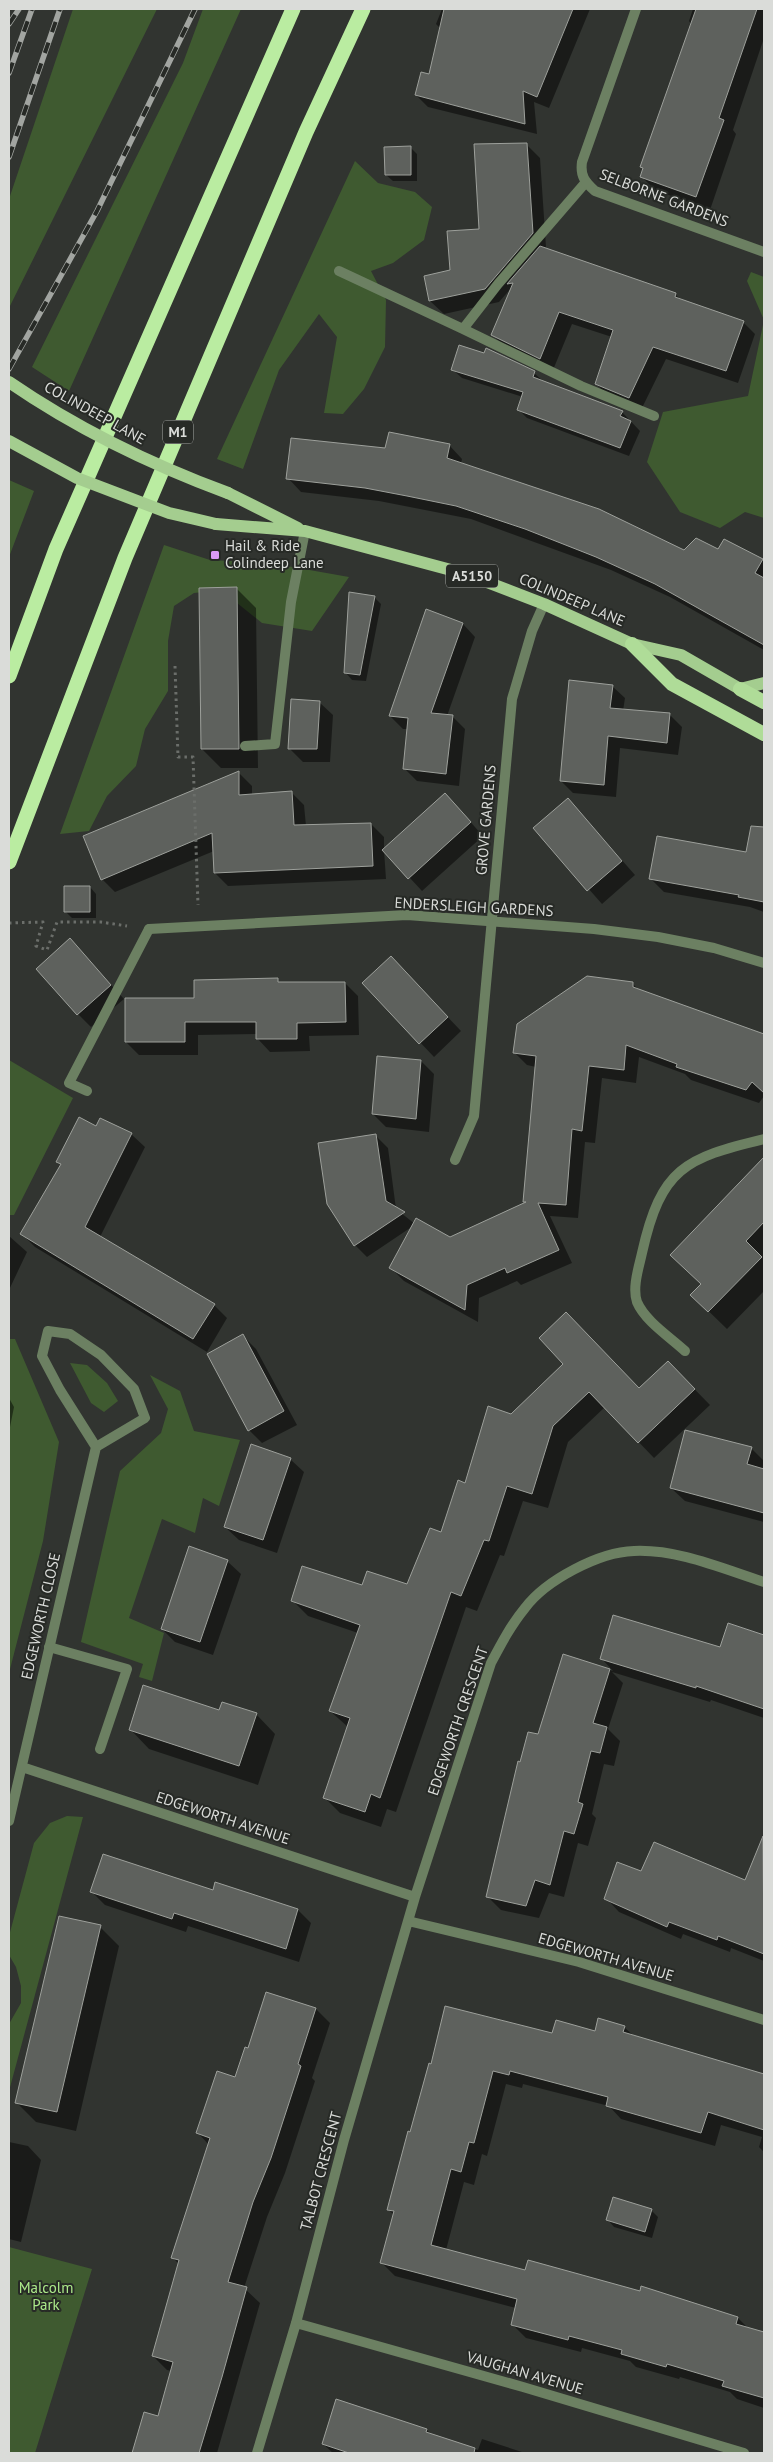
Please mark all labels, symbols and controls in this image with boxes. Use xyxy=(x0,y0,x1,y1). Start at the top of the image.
street label: SELBORNE GARDENS xyxy=(597,164,731,231)
street label: COLINDEEP LANE xyxy=(41,377,149,448)
road number: M1 xyxy=(163,421,193,444)
place label: Hail & Ride Colindeep Lane xyxy=(225,536,324,572)
marker: Hail & Ride Colindeep Lane xyxy=(209,549,221,561)
road number: A5150 xyxy=(446,564,498,588)
street label: COLINDEEP LANE xyxy=(516,569,628,630)
street label: GROVE GARDENS xyxy=(471,764,500,876)
street label: ENDERSLEIGH GARDENS xyxy=(394,893,554,920)
street label: EDGEWORTH CLOSE xyxy=(17,1551,64,1681)
street label: EDGEWORTH CRESCENT xyxy=(423,1643,492,1798)
street label: EDGEWORTH AVENUE xyxy=(154,1787,293,1848)
street label: EDGEWORTH AVENUE xyxy=(536,1928,676,1985)
street label: TALBOT CRESCENT xyxy=(296,2109,346,2232)
park label: Malcolm Park xyxy=(19,2278,73,2314)
street label: VAUGHAN AVENUE xyxy=(464,2346,586,2398)

